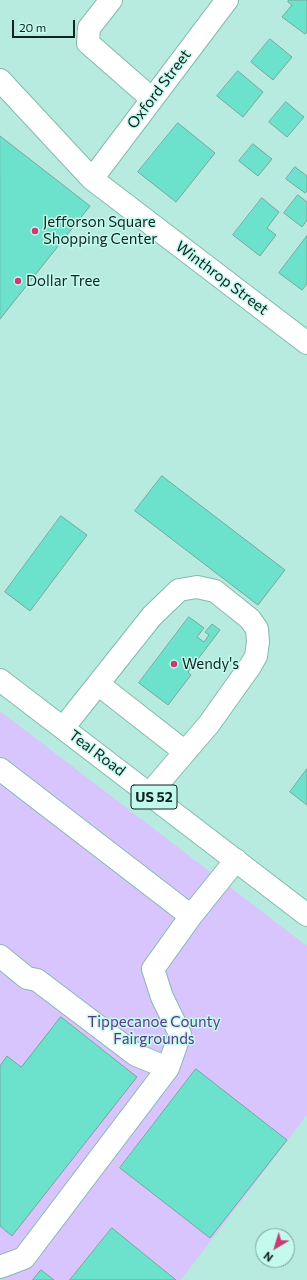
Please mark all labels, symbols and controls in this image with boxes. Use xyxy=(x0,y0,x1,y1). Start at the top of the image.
scale bar xyxy=(14,12,77,38)
text: 20 m xyxy=(19,20,46,34)
street label: Oxford Street xyxy=(123,46,195,132)
place label: Jefforson Square Shopping Center xyxy=(43,213,157,248)
marker: Jefforson Square Shopping Center xyxy=(30,226,40,236)
street label: Winthrop Street xyxy=(172,237,272,319)
place label: Dollar Tree xyxy=(26,272,100,290)
marker: Dollar Tree xyxy=(13,276,23,286)
place label: Wendy's xyxy=(182,655,239,673)
marker: Wendy's xyxy=(169,659,179,669)
street label: Teal Road xyxy=(65,726,129,780)
road number: US 52 xyxy=(131,785,177,809)
park label: Tippecanoe County Fairgrounds xyxy=(88,1013,220,1048)
north arrow xyxy=(255,1228,295,1268)
text: N xyxy=(261,1249,275,1265)

